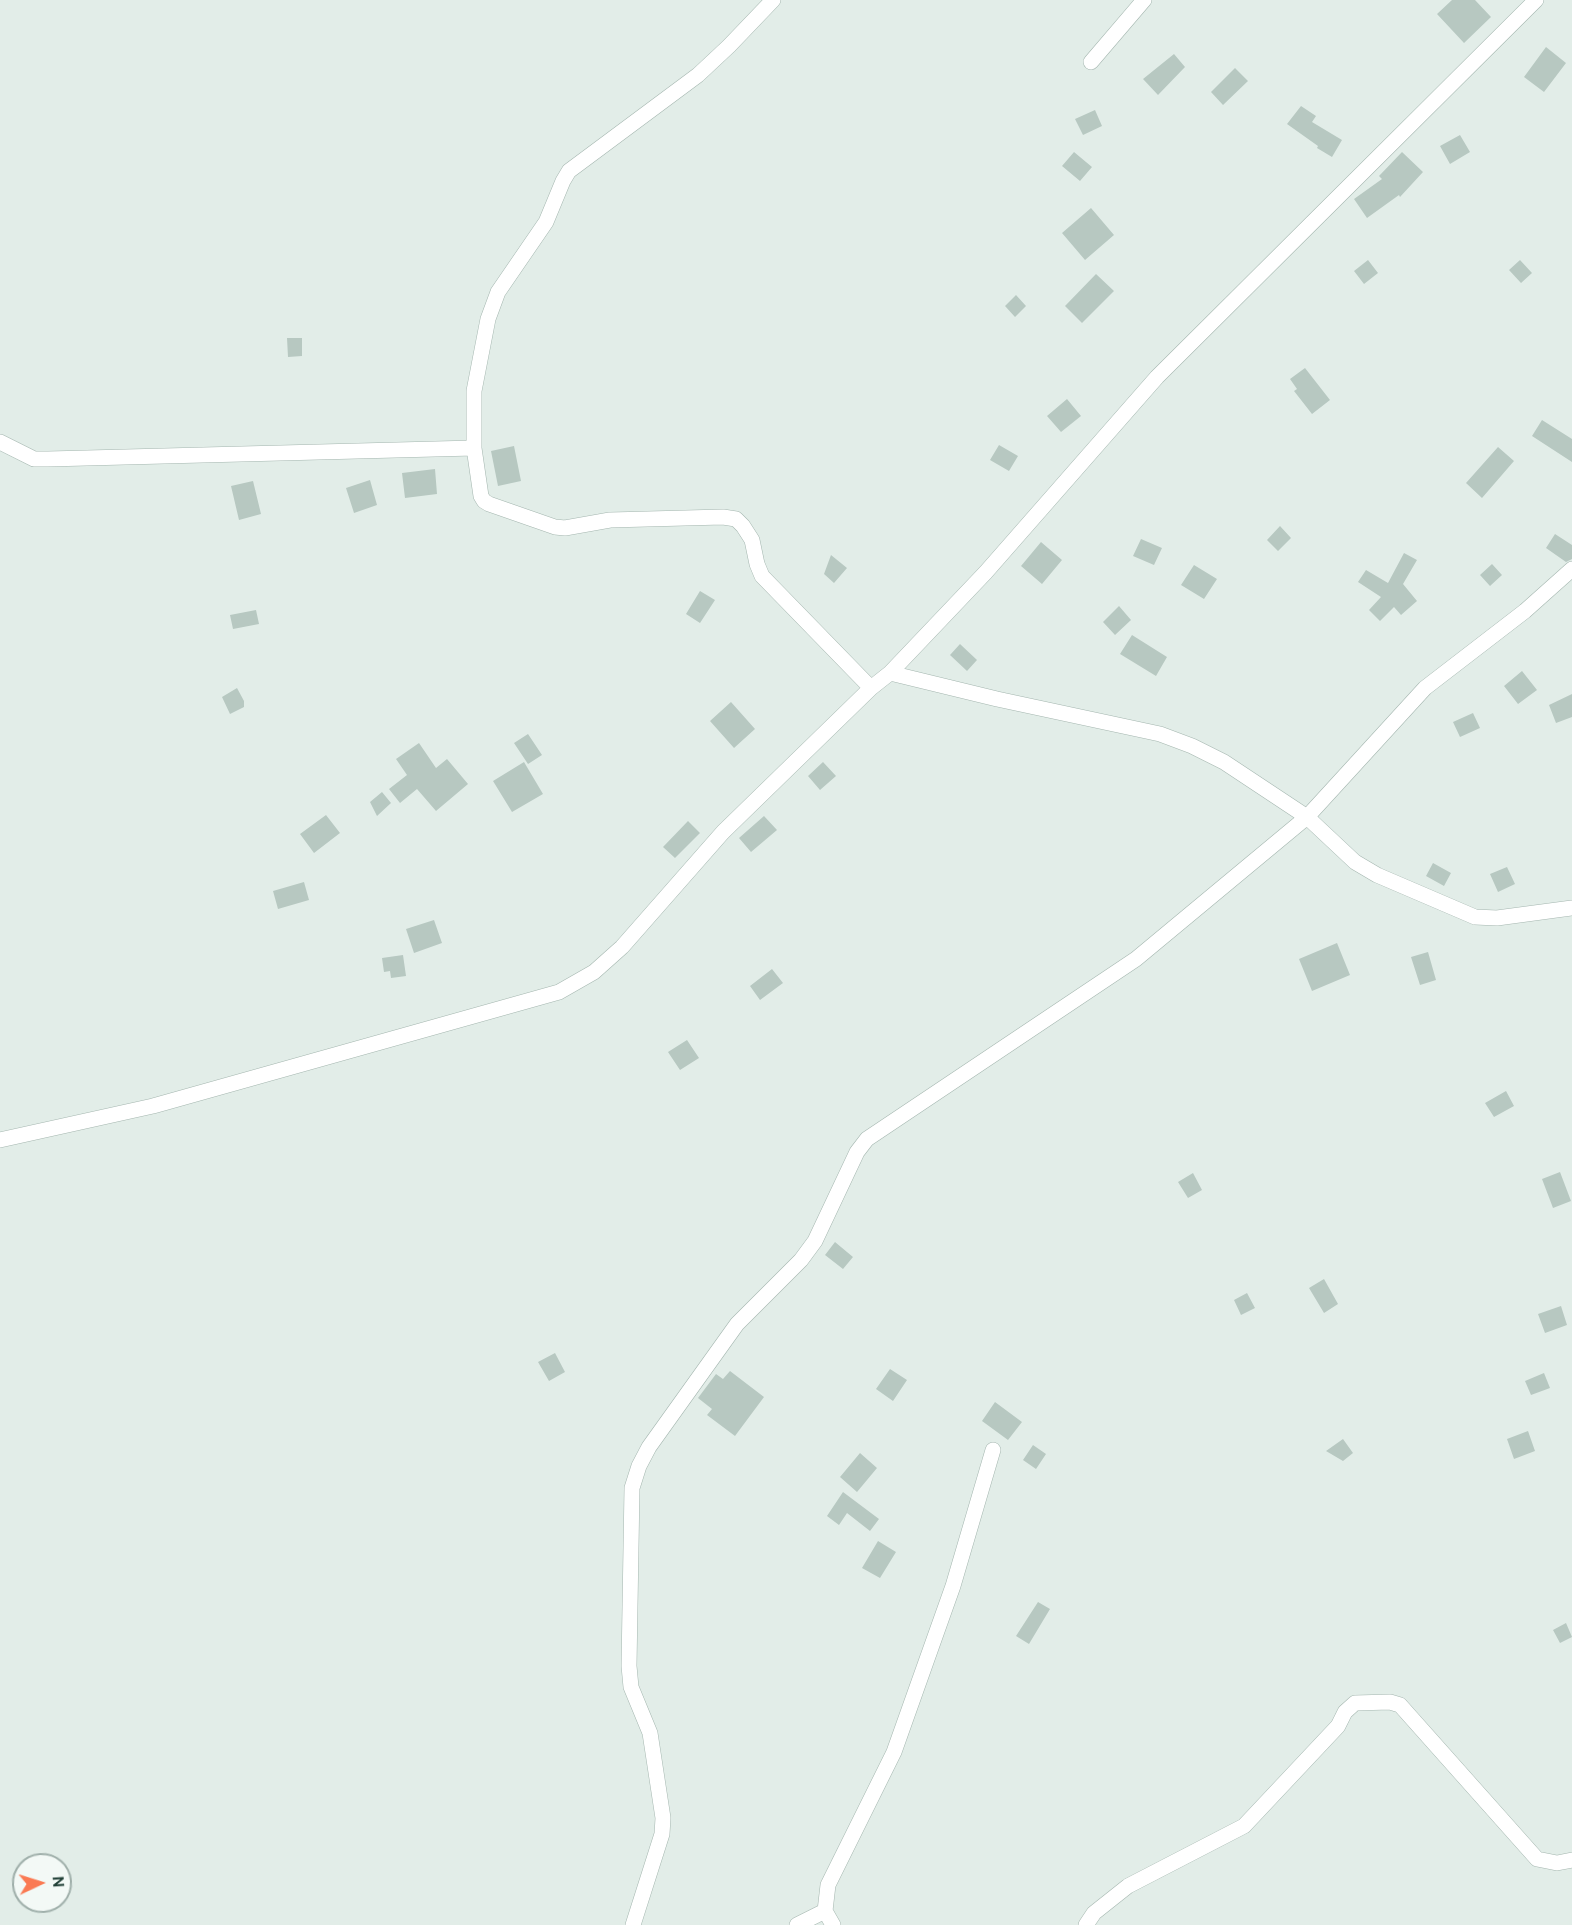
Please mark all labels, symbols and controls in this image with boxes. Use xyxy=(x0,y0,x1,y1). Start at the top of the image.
north arrow xyxy=(12,1853,72,1913)
text: N xyxy=(49,1876,68,1888)

